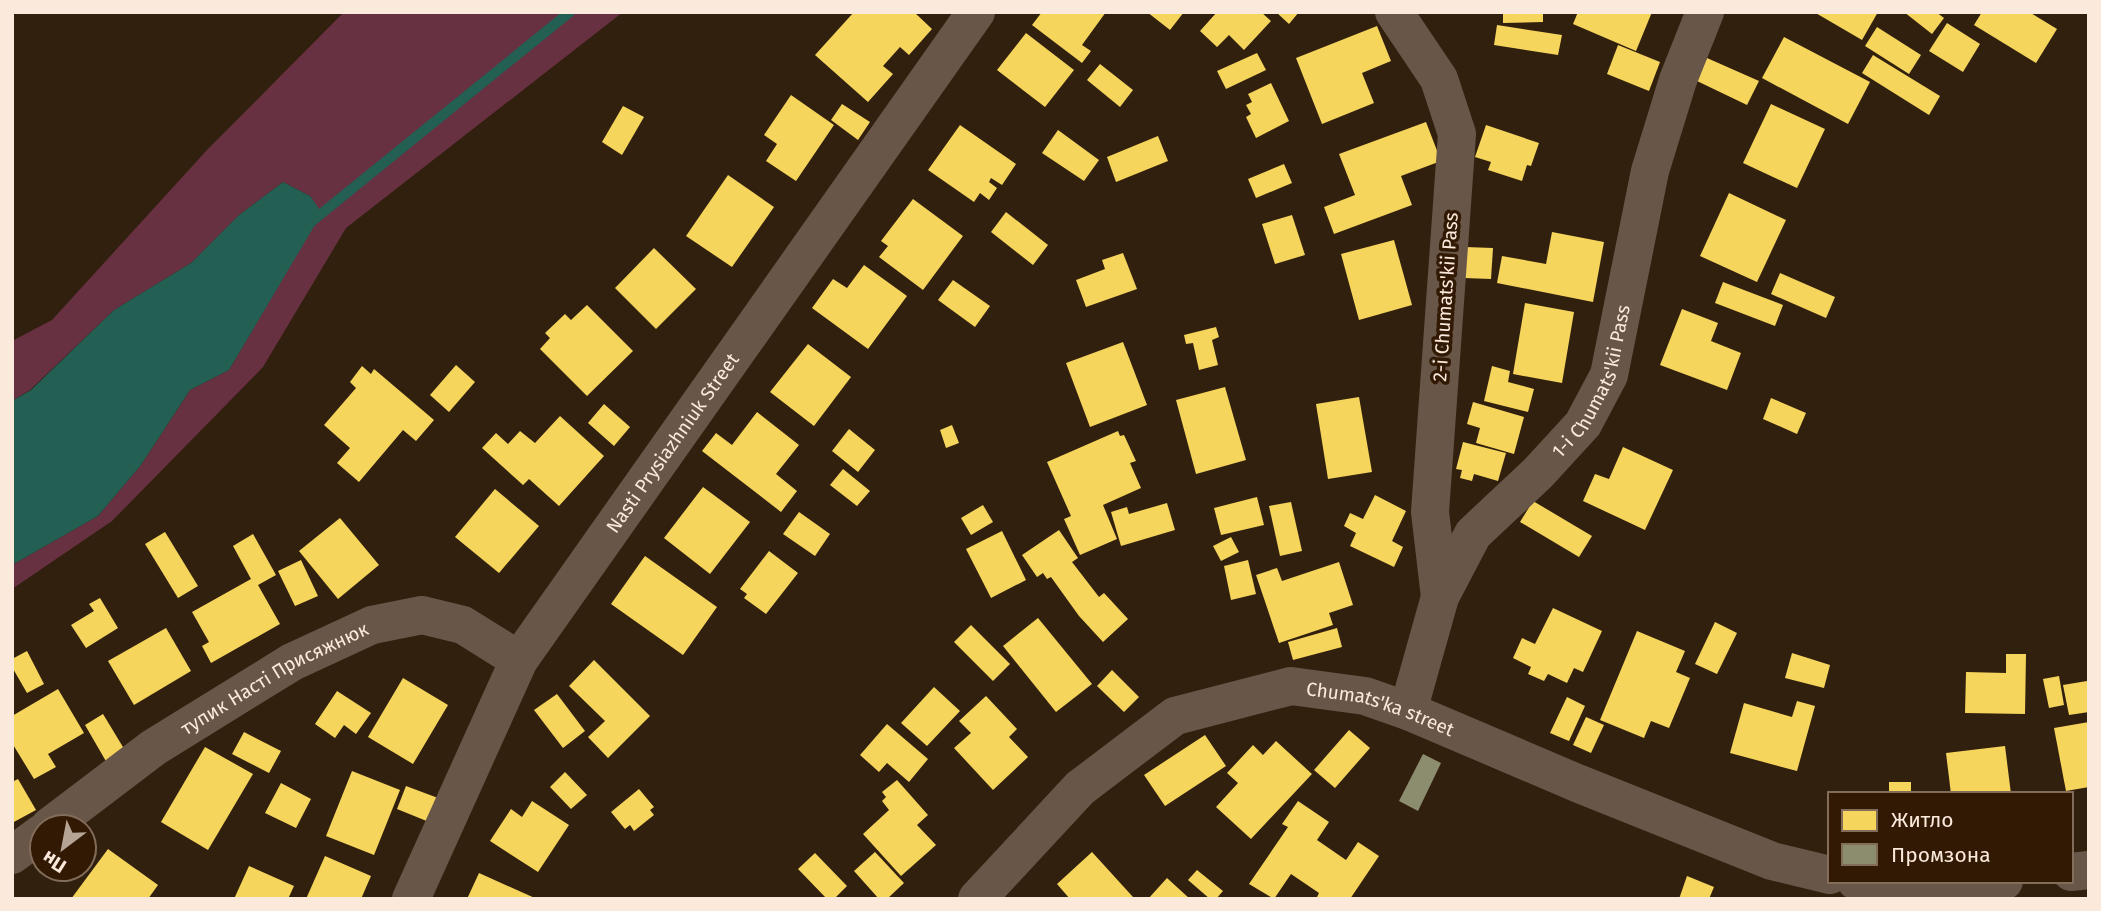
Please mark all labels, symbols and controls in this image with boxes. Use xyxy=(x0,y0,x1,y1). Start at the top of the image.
street label: 2-i Chumats'kii Pass xyxy=(1428,212,1463,382)
street label: 1-i Chumats'kii Pass xyxy=(1547,303,1635,463)
street label: Nasti Prysiazhniuk Street xyxy=(601,349,744,537)
street label: тупик Насті Присяжнюк xyxy=(177,617,372,740)
street label: Chumats'ka street xyxy=(1305,677,1458,741)
legend xyxy=(1828,792,2073,883)
text: Житло xyxy=(1891,807,1954,833)
north arrow xyxy=(28,813,98,883)
text: Промзона xyxy=(1891,842,1991,868)
text: Пн xyxy=(38,846,70,878)

